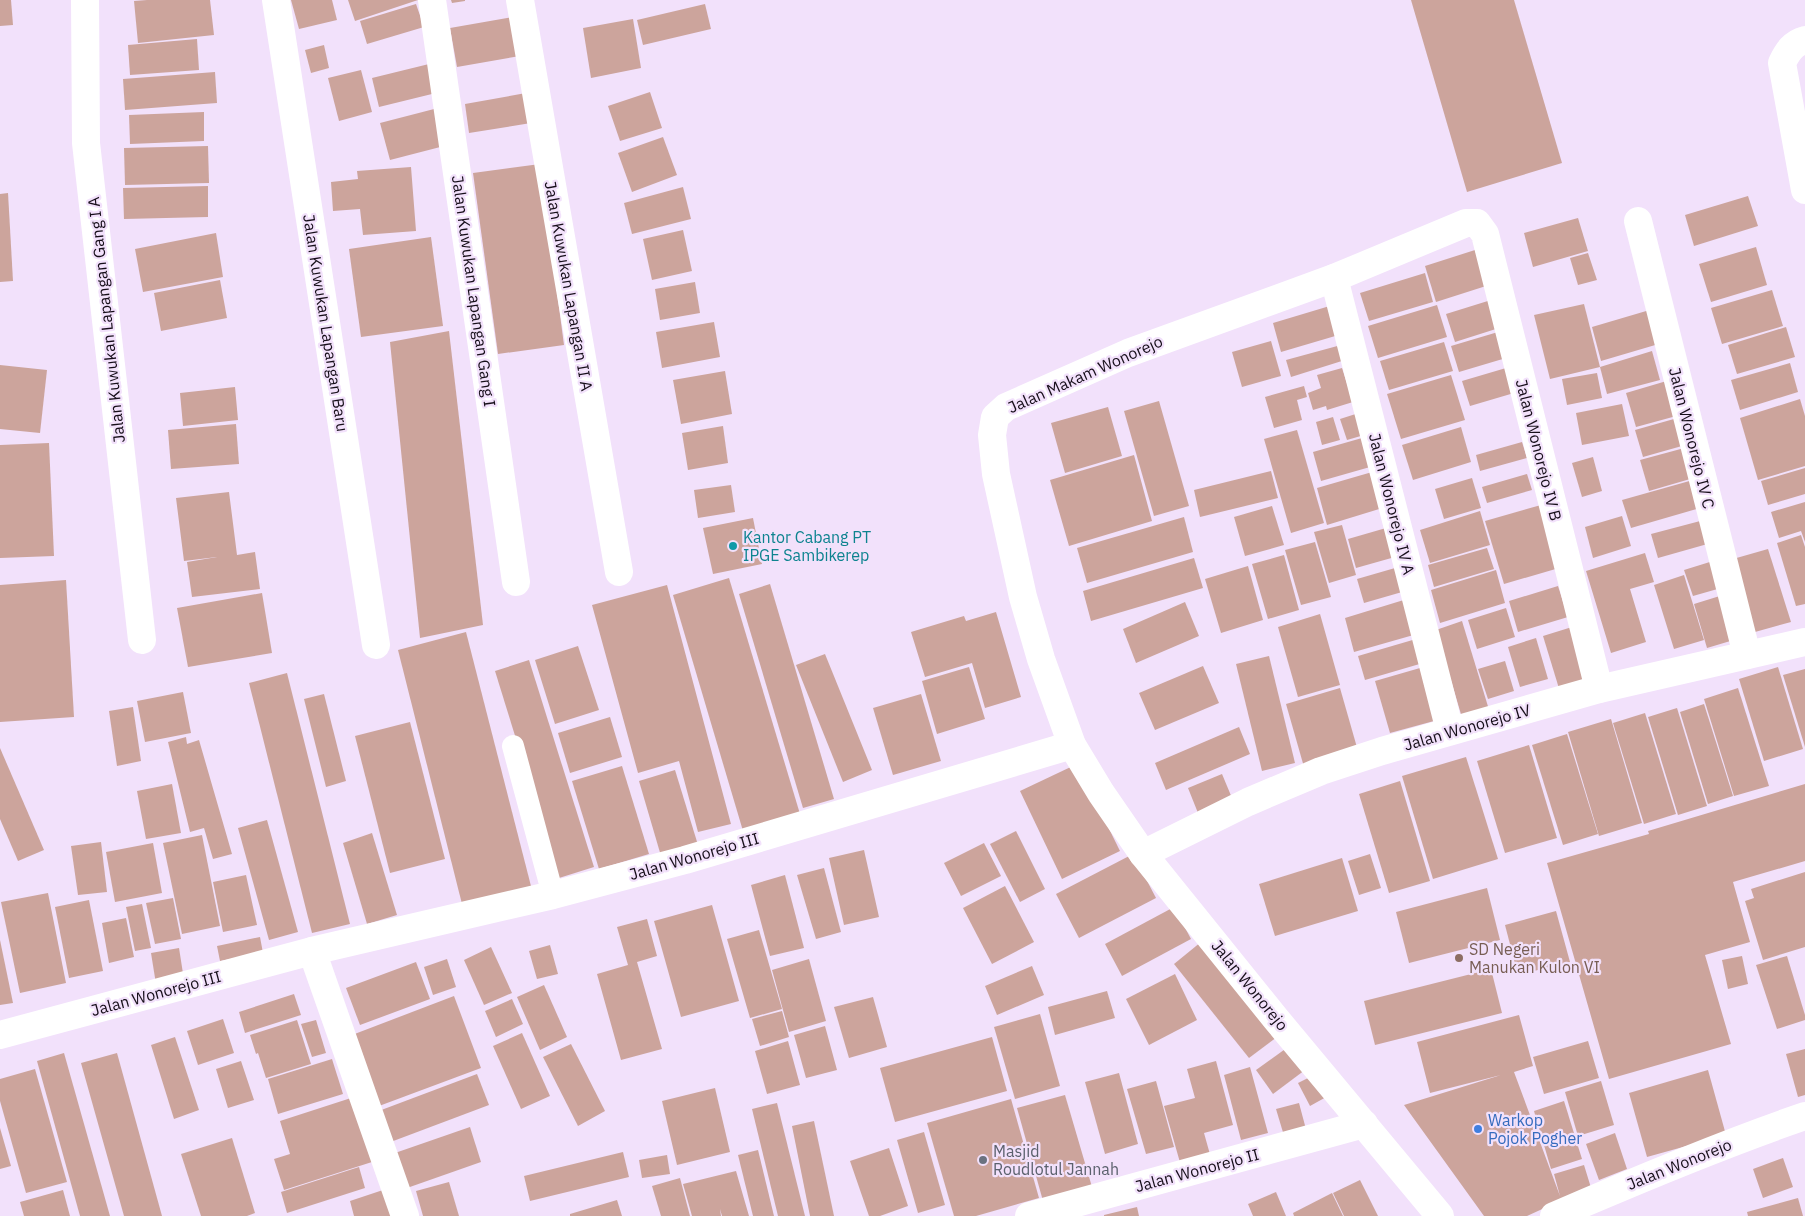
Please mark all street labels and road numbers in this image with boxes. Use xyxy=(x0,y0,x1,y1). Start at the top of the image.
street label: Jalan Kuwukan Lapangan Gang I xyxy=(448,174,500,408)
street label: Jalan Kuwukan Lapangan II A xyxy=(541,179,597,393)
street label: Jalan Kuwukan Lapangan Gang I A xyxy=(83,196,129,444)
street label: Jalan Kuwukan Lapangan Baru xyxy=(299,213,353,433)
street label: Jalan Makam Wonorejo xyxy=(1005,331,1165,417)
street label: Jalan Wonorejo IV C xyxy=(1665,365,1719,511)
street label: Jalan Wonorejo IV B xyxy=(1512,377,1566,523)
street label: Jalan Wonorejo IV A xyxy=(1365,431,1419,577)
street label: Jalan Wonorejo IV xyxy=(1401,699,1533,755)
street label: Jalan Wonorejo III xyxy=(627,828,761,884)
street label: Jalan Wonorejo xyxy=(1207,936,1293,1034)
street label: Jalan Wonorejo III xyxy=(89,966,223,1020)
street label: Jalan Wonorejo xyxy=(1624,1134,1734,1194)
street label: Jalan Wonorejo II xyxy=(1133,1144,1261,1196)

